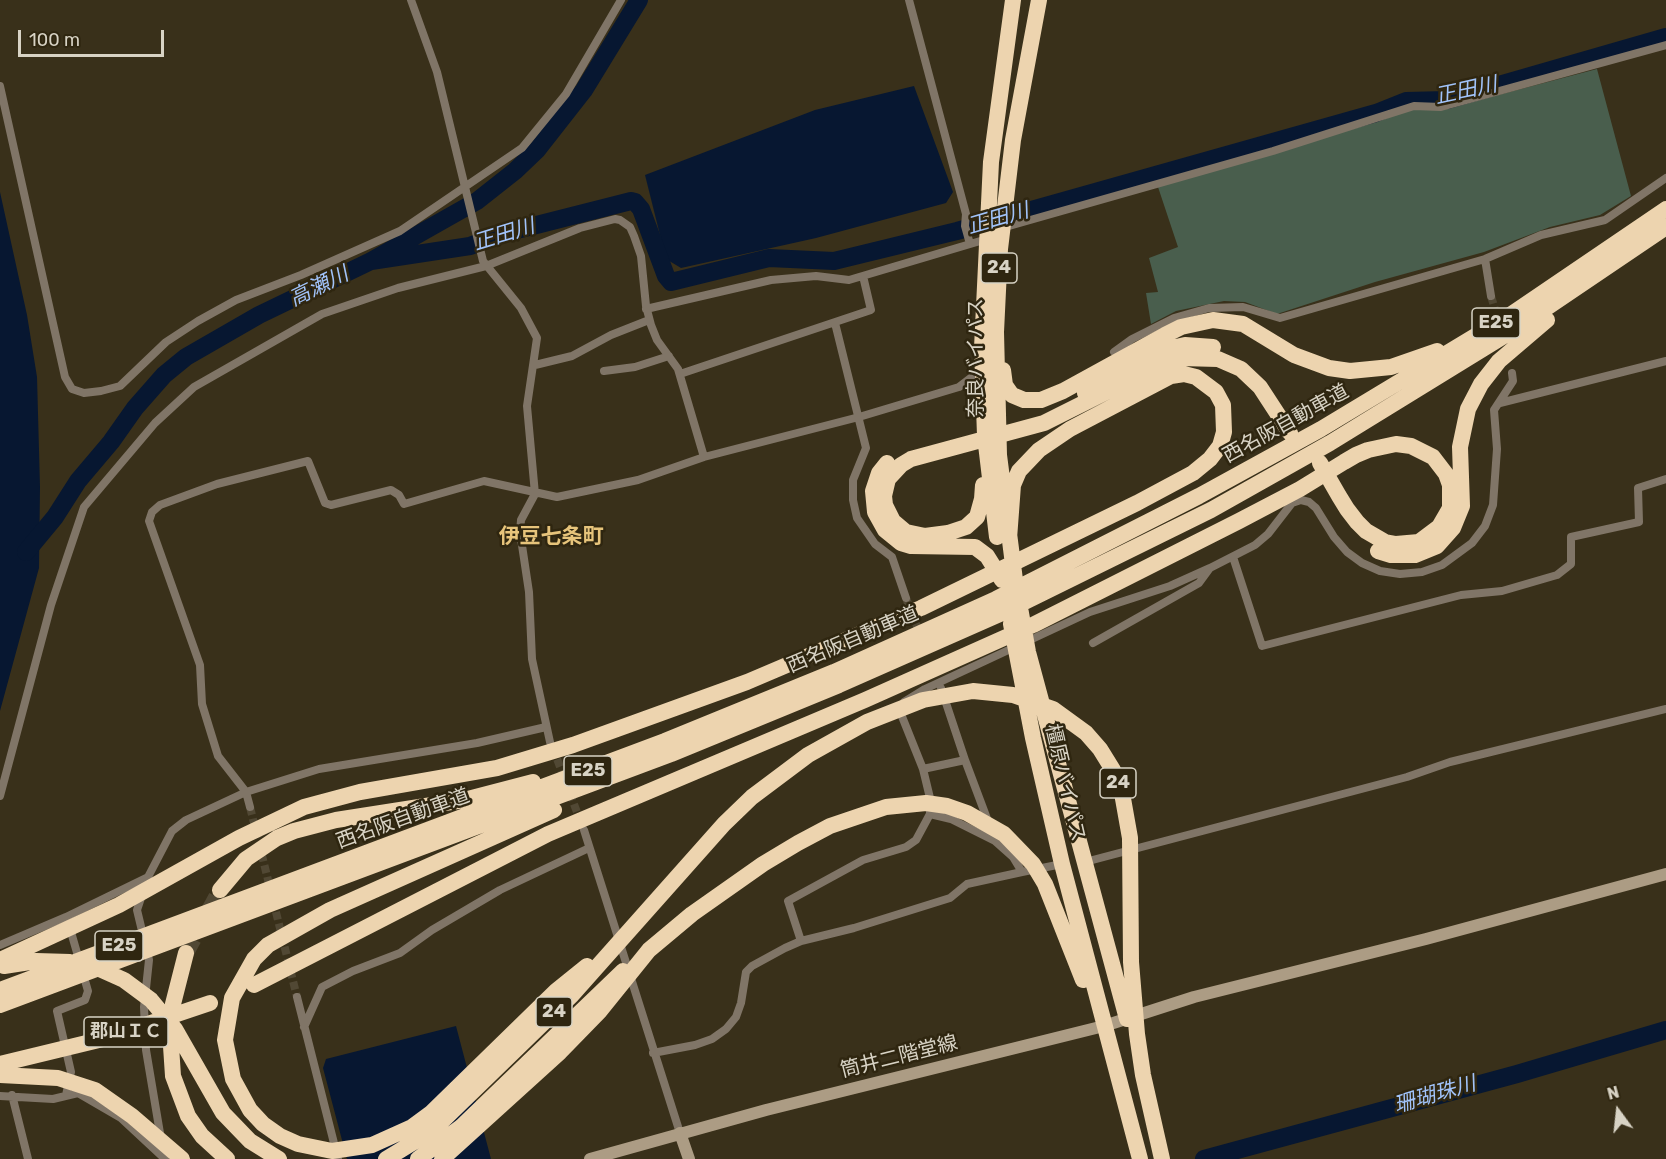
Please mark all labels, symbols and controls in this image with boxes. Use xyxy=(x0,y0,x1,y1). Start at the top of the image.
scale bar xyxy=(21,18,166,56)
text: 100 m xyxy=(29,29,80,51)
water label: 正田川 xyxy=(1433,72,1499,110)
water label: 正田川 xyxy=(964,198,1032,240)
water label: 正田川 xyxy=(470,214,538,256)
road number: 24 xyxy=(981,253,1017,283)
water label: 高瀬川 xyxy=(285,262,353,312)
street label: 奈良バイパス xyxy=(964,298,988,418)
road number: E25 xyxy=(1472,308,1520,338)
street label: 西名阪自動車道 xyxy=(1219,380,1353,468)
district label: 伊豆七条町 xyxy=(499,524,603,550)
street label: 西名阪自動車道 xyxy=(784,602,922,678)
street label: 橿原バイパス xyxy=(1040,722,1090,844)
road number: E25 xyxy=(564,756,612,786)
road number: 24 xyxy=(1100,768,1136,798)
street label: 西名阪自動車道 xyxy=(333,784,473,854)
road number: E25 xyxy=(95,931,143,961)
road number: 24 xyxy=(536,997,572,1027)
road number: 郡山ＩＣ xyxy=(84,1017,168,1047)
street label: 筒井二階堂線 xyxy=(838,1031,960,1083)
water label: 珊瑚珠川 xyxy=(1391,1071,1479,1119)
north arrow xyxy=(1588,1081,1648,1141)
text: N xyxy=(1605,1082,1621,1104)

